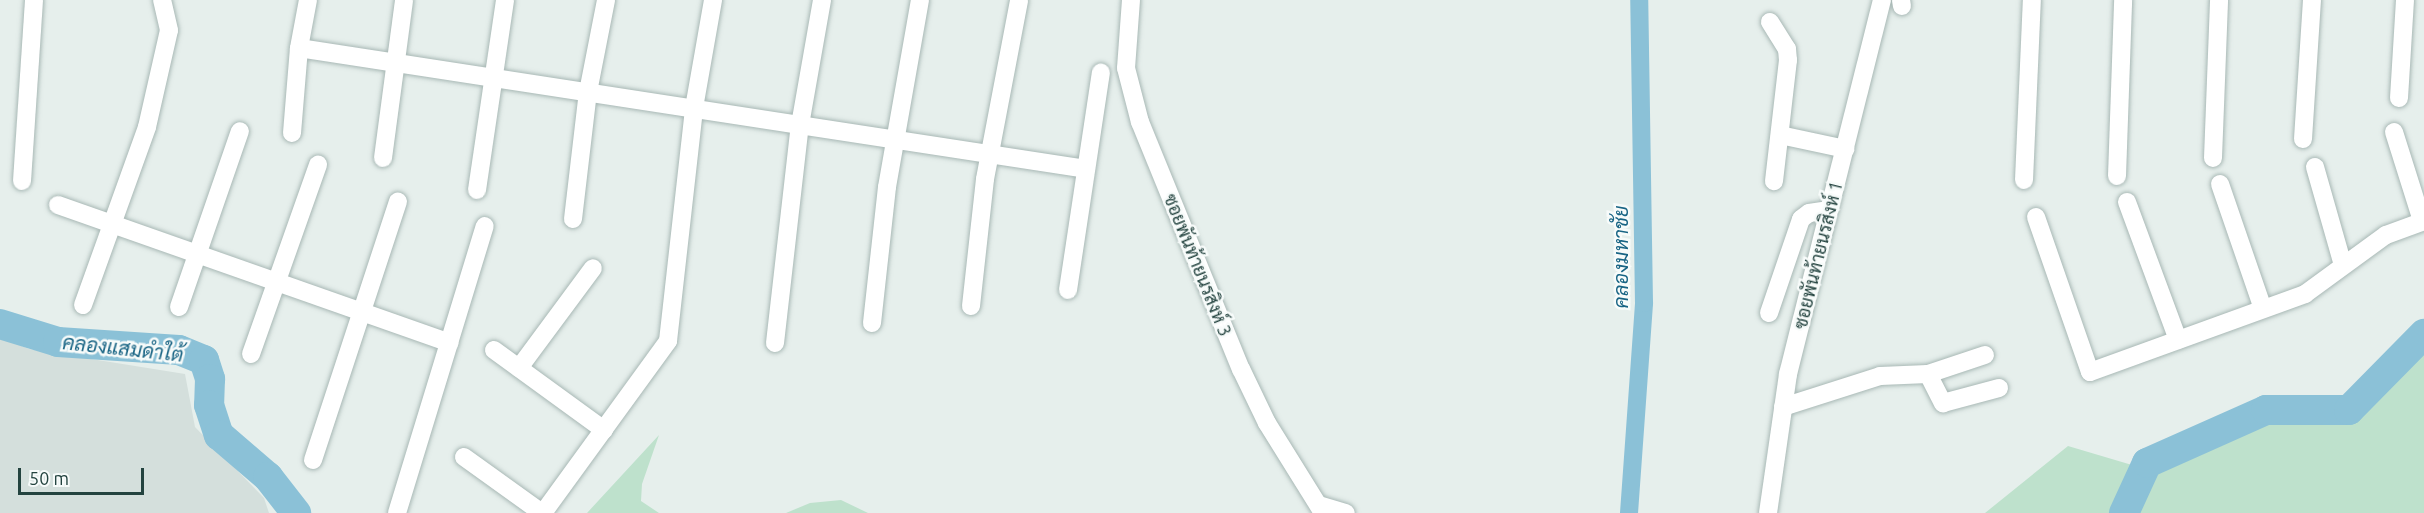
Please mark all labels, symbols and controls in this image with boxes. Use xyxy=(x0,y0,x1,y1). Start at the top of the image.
street label: ซอยพันท้ายนรสิงห์ 1 xyxy=(1789,179,1847,331)
street label: ซอยพันท้ายนรสิงห์ 3 xyxy=(1160,191,1236,339)
water label: คลองมหาชัย xyxy=(1608,206,1632,308)
water label: คลองแสมดำใต้ xyxy=(61,330,185,366)
scale bar xyxy=(21,456,147,494)
text: 50 m xyxy=(29,468,69,488)

